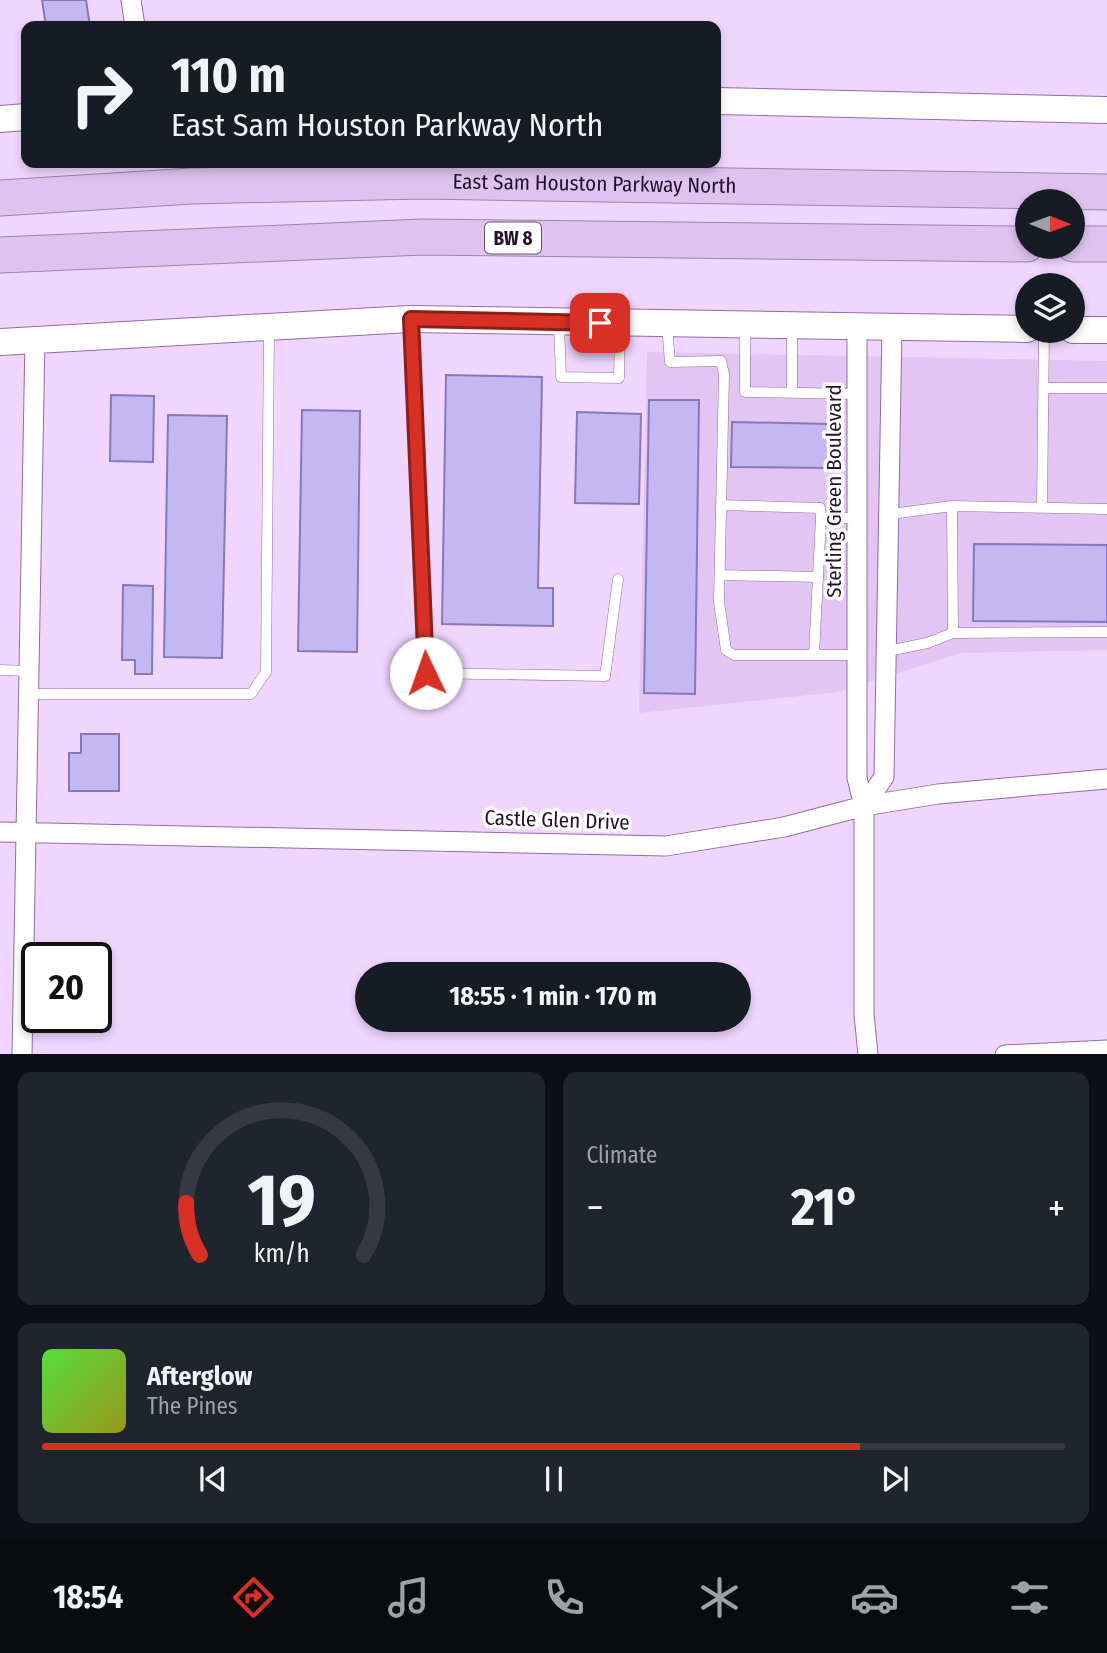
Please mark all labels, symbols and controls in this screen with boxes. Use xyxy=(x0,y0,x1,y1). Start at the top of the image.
text: 110 m xyxy=(171,46,286,105)
icon: right xyxy=(56,49,147,140)
text: East Sam Houston Parkway North xyxy=(171,106,603,144)
street label: East Sam Houston Parkway North xyxy=(452,168,737,199)
north arrow xyxy=(1015,189,1085,259)
map controls xyxy=(1015,189,1085,343)
road number: BW 8 xyxy=(485,222,541,254)
button: layers xyxy=(1015,273,1085,343)
pin xyxy=(570,293,630,353)
icon: arrive xyxy=(581,304,619,342)
street label: Sterling Green Boulevard xyxy=(821,384,847,598)
position arrow xyxy=(389,636,463,710)
street label: Castle Glen Drive xyxy=(484,804,630,836)
speed limit sign: 20 xyxy=(21,942,112,1033)
text: 18:55 · 1 min · 170 m xyxy=(449,981,657,1012)
text: Climate xyxy=(587,1141,657,1169)
text: 19 xyxy=(247,1157,315,1244)
text: 21° xyxy=(791,1176,860,1239)
text: − xyxy=(587,1185,604,1231)
text: + xyxy=(1048,1185,1065,1231)
text: km/h xyxy=(253,1238,309,1268)
text: Afterglow xyxy=(147,1361,252,1392)
text: The Pines xyxy=(147,1392,238,1420)
icon: previous xyxy=(194,1460,232,1498)
icon: pause xyxy=(535,1460,573,1498)
icon: next xyxy=(876,1460,914,1498)
icon: directions xyxy=(229,1573,278,1622)
icon: music xyxy=(384,1573,433,1622)
icon: phone xyxy=(540,1573,589,1622)
icon: climate xyxy=(695,1573,744,1622)
icon: car xyxy=(850,1573,899,1622)
icon: filters xyxy=(1005,1573,1054,1622)
text: 18:54 xyxy=(53,1578,123,1616)

